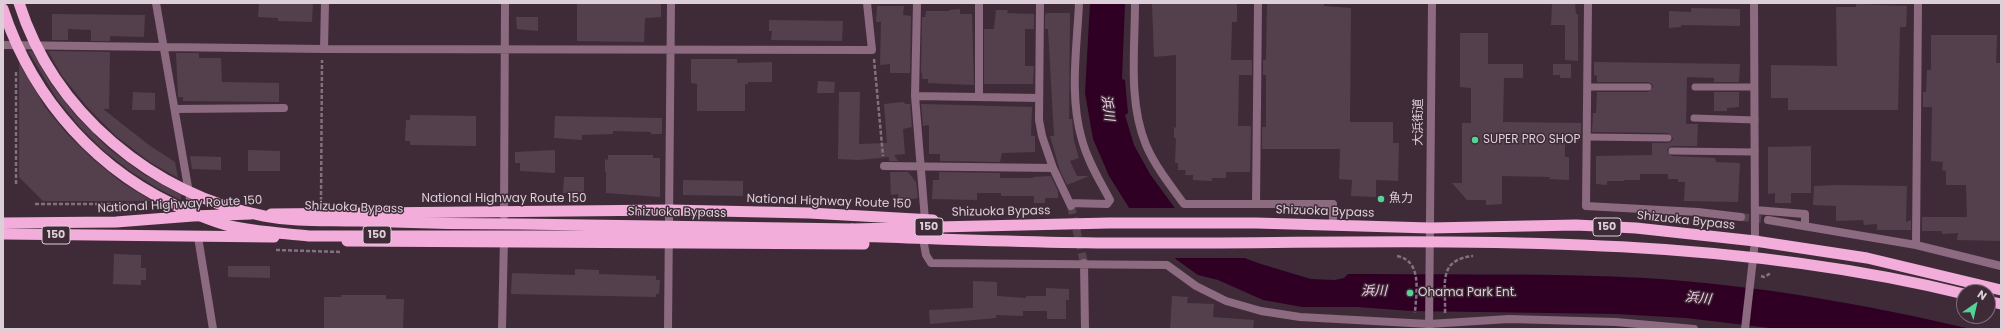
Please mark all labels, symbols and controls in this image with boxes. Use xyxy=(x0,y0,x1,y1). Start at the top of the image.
water label: 浜川 xyxy=(1097,94,1117,122)
street label: 大浜街道 xyxy=(1412,98,1426,146)
place label: SUPER PRO SHOP xyxy=(1483,133,1580,147)
marker: SUPER PRO SHOP xyxy=(1470,135,1480,145)
street label: National Highway Route 150 xyxy=(421,192,587,206)
street label: National Highway Route 150 xyxy=(746,192,912,212)
place label: 魚力 xyxy=(1389,192,1413,206)
street label: National Highway Route 150 xyxy=(97,193,263,217)
marker: 魚力 xyxy=(1376,194,1386,204)
street label: Shizuoka Bypass xyxy=(304,199,404,217)
street label: Shizuoka Bypass xyxy=(1275,203,1375,221)
street label: Shizuoka Bypass xyxy=(951,204,1051,220)
street label: Shizuoka Bypass xyxy=(627,205,727,221)
street label: Shizuoka Bypass xyxy=(1636,209,1736,233)
road number: 150 xyxy=(915,218,943,236)
road number: 150 xyxy=(1593,218,1621,236)
road number: 150 xyxy=(42,226,70,244)
road number: 150 xyxy=(363,226,391,244)
water label: 浜川 xyxy=(1361,284,1387,300)
north arrow xyxy=(1956,284,1996,324)
place label: Ohama Park Ent. xyxy=(1418,286,1517,300)
text: N xyxy=(1974,286,1990,304)
marker: Ohama Park Ent. xyxy=(1405,288,1415,298)
water label: 浜川 xyxy=(1684,290,1712,308)

